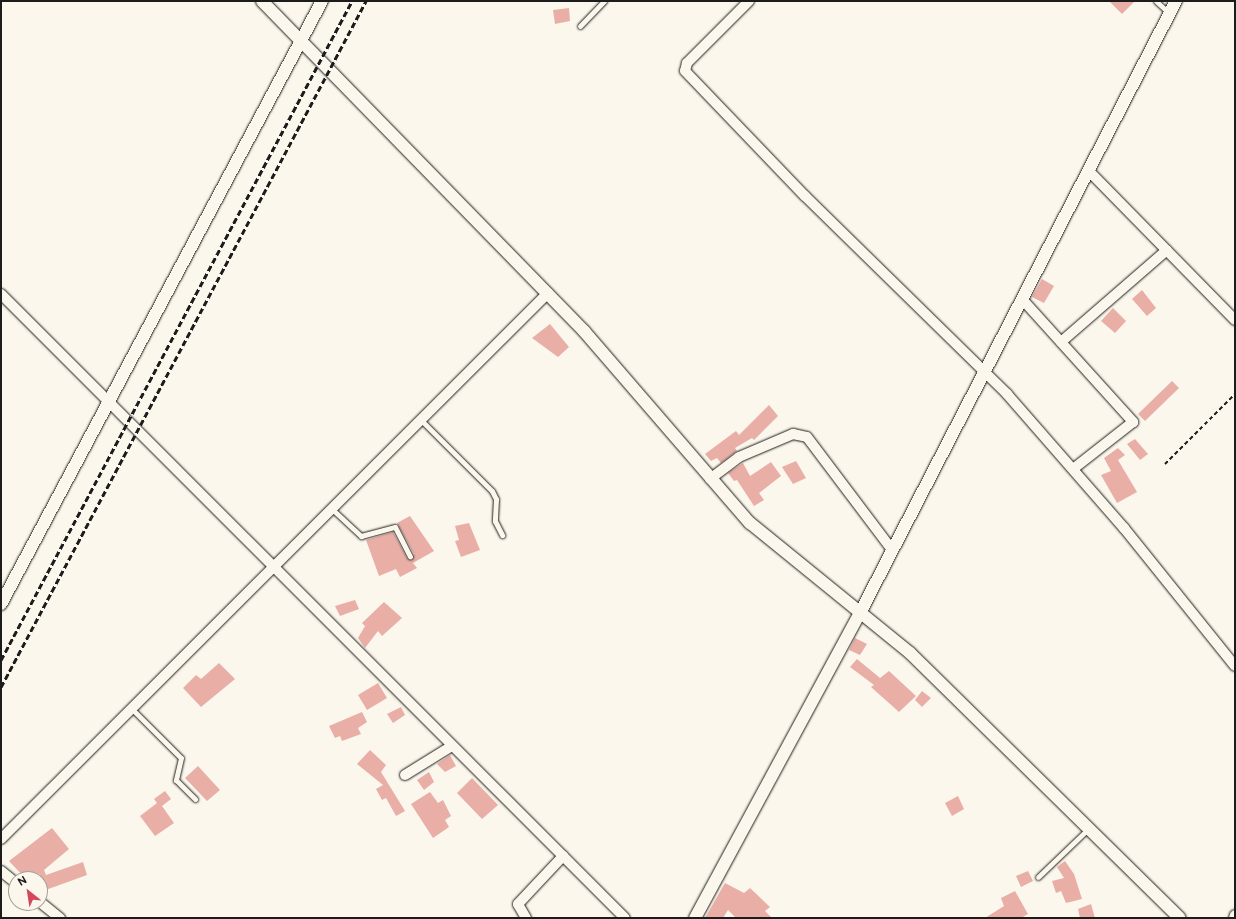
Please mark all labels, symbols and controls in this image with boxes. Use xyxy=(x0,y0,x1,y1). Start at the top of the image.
north arrow xyxy=(8,871,48,911)
text: N xyxy=(15,873,29,889)

